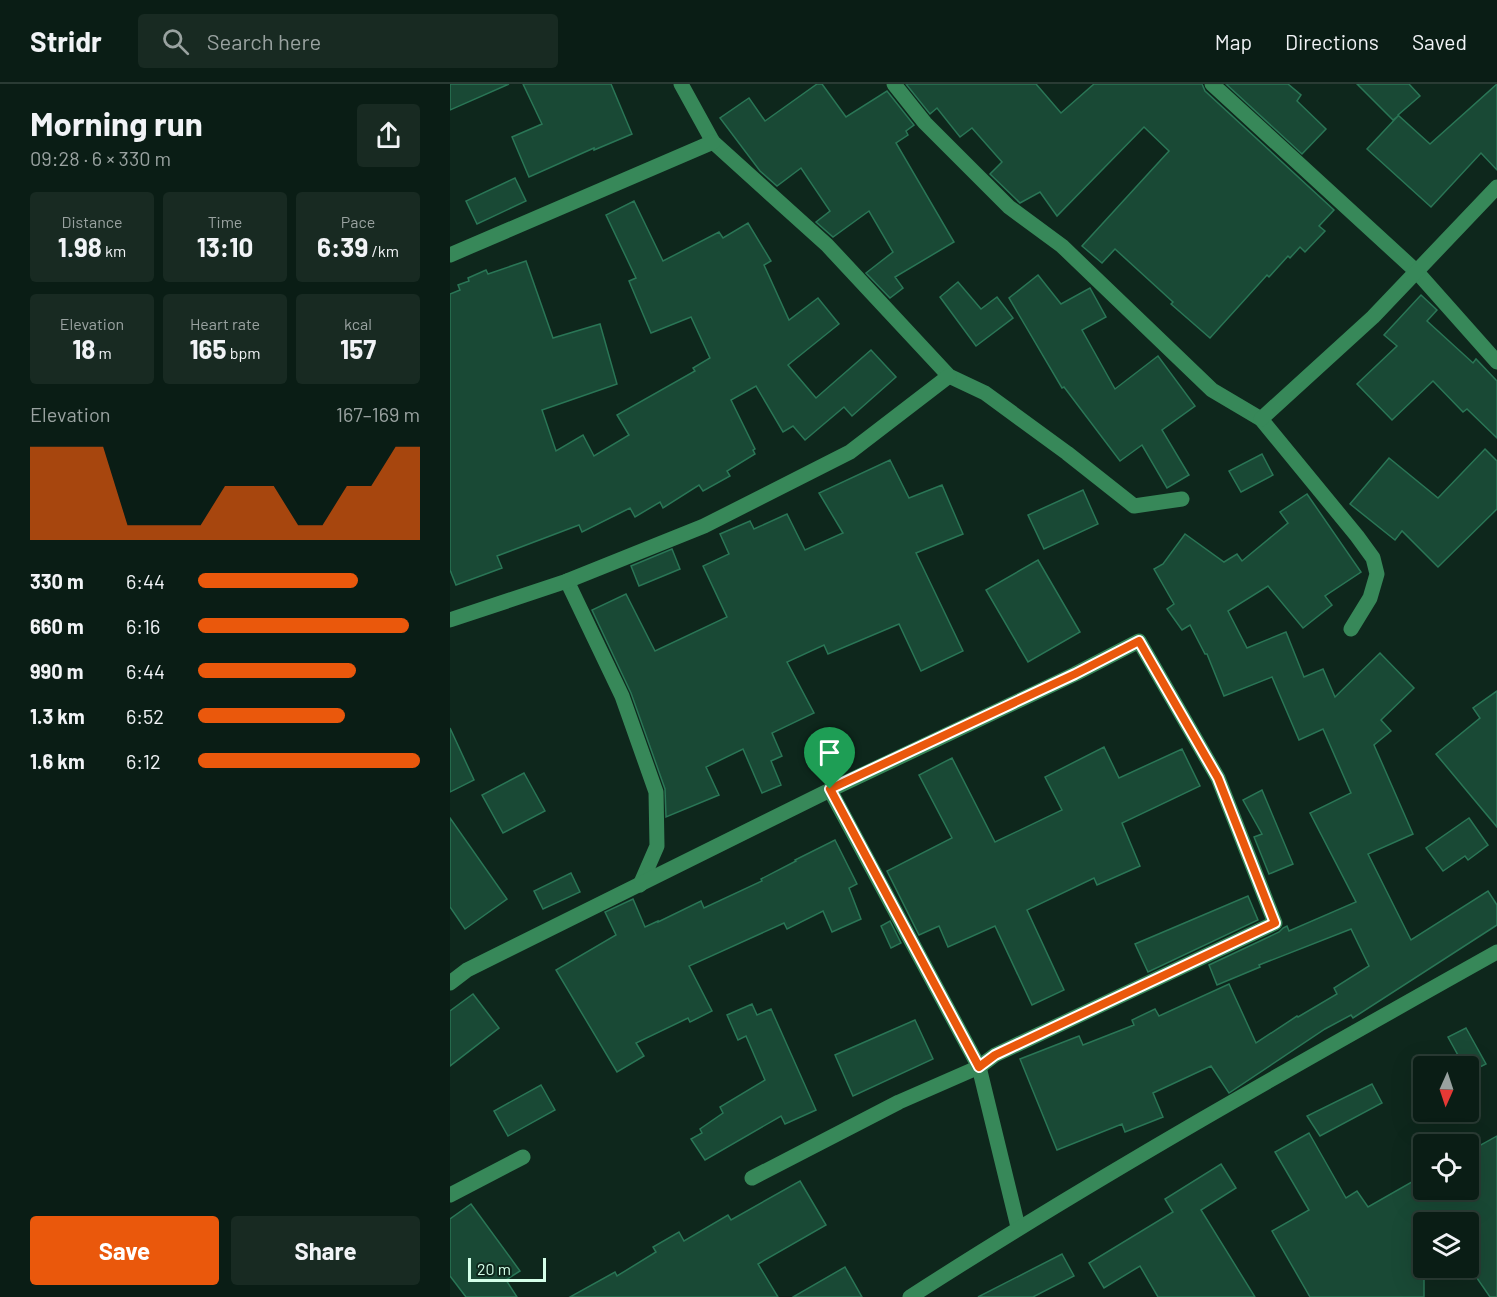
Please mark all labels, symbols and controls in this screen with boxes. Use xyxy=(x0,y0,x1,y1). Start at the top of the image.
search box xyxy=(138,14,558,68)
text: Stridr xyxy=(30,24,102,58)
icon: search xyxy=(159,25,192,58)
text: Search here xyxy=(207,28,321,54)
text: Map xyxy=(1215,29,1252,54)
text: Directions xyxy=(1285,29,1379,54)
text: Saved xyxy=(1412,29,1467,54)
text: Morning run xyxy=(30,103,203,143)
button: share xyxy=(357,104,420,167)
text: 09:28 · 6 × 330 m xyxy=(30,146,171,170)
text: Distance xyxy=(62,212,122,231)
text: Time xyxy=(208,212,242,231)
text: Pace xyxy=(341,212,375,231)
text: 1.98 xyxy=(58,231,102,262)
text: 13:10 xyxy=(197,231,253,262)
text: 6:39 xyxy=(317,231,368,262)
text: km xyxy=(102,241,126,260)
text: /km xyxy=(368,241,399,260)
text: Elevation xyxy=(60,314,124,333)
text: Heart rate xyxy=(190,314,260,333)
text: kcal xyxy=(344,314,372,333)
text: 18 xyxy=(72,333,95,364)
text: 165 xyxy=(189,333,227,364)
text: 157 xyxy=(340,333,376,364)
text: m xyxy=(95,343,112,362)
text: bpm xyxy=(227,343,261,362)
text: Elevation xyxy=(30,402,111,426)
text: 167–169 m xyxy=(336,402,420,426)
text: 330 m xyxy=(30,569,84,593)
text: 6:44 xyxy=(126,569,165,593)
text: 660 m xyxy=(30,614,84,638)
text: 6:16 xyxy=(126,614,160,638)
text: 990 m xyxy=(30,659,83,683)
text: 6:44 xyxy=(126,659,165,683)
text: 1.3 km xyxy=(30,704,85,728)
text: 6:52 xyxy=(126,704,164,728)
pin xyxy=(804,727,855,789)
icon: arrive xyxy=(813,736,846,769)
text: 1.6 km xyxy=(30,749,85,773)
text: 6:12 xyxy=(126,749,161,773)
north arrow xyxy=(1413,1056,1479,1122)
map controls xyxy=(1413,1056,1479,1278)
button: locate xyxy=(1413,1134,1479,1200)
button: layers xyxy=(1413,1212,1479,1278)
button: Save xyxy=(30,1216,219,1285)
button: Share xyxy=(231,1216,420,1285)
scale bar xyxy=(468,1255,546,1282)
text: 20 m xyxy=(477,1259,511,1278)

